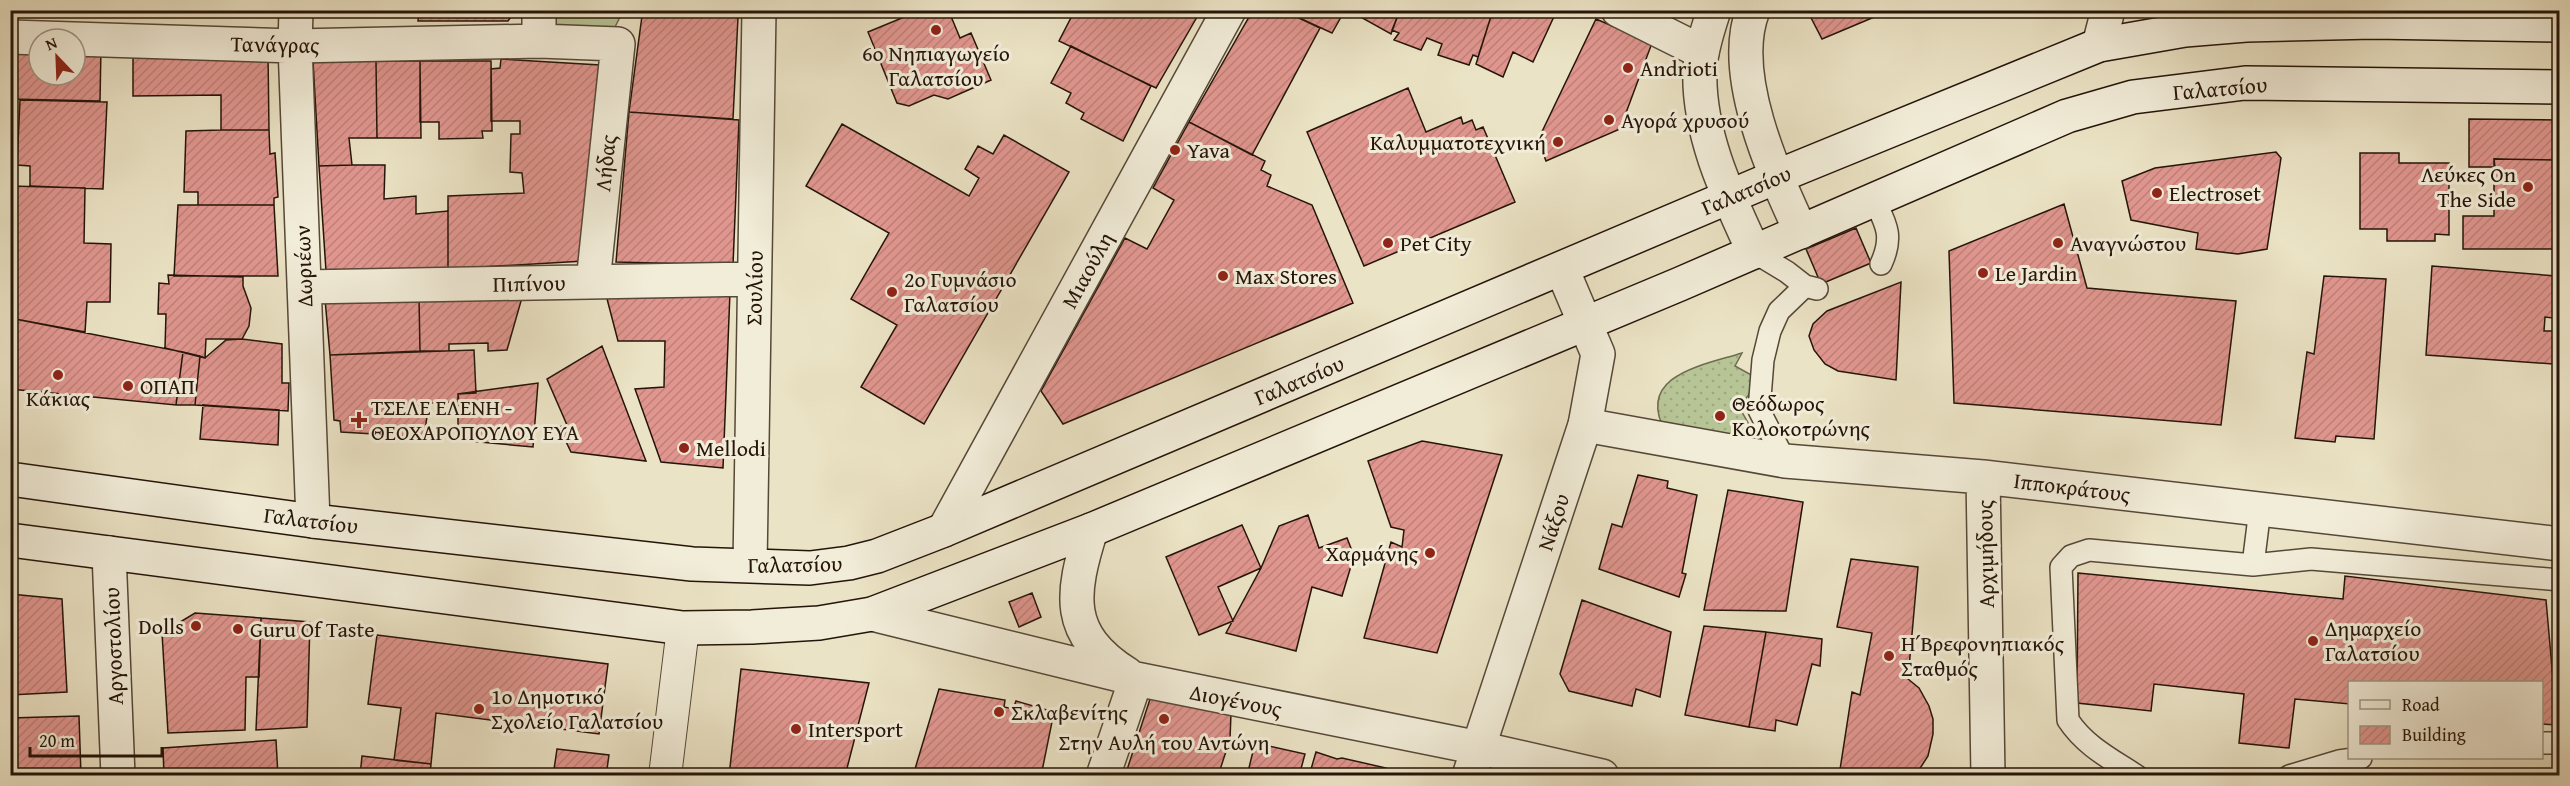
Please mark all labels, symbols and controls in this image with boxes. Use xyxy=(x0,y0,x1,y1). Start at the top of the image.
marker: 6ο Νηπιαγωγείο Γαλατσίου xyxy=(929,23,943,37)
north arrow xyxy=(27,27,87,87)
street label: Τανάγρας xyxy=(230,27,320,61)
text: N xyxy=(42,30,61,56)
place label: 6ο Νηπιαγωγείο Γαλατσίου xyxy=(862,37,1010,94)
place label: Andrioti xyxy=(1640,52,1718,84)
marker: Andrioti xyxy=(1621,61,1635,75)
street label: Γαλατσίου xyxy=(2171,68,2269,108)
place label: Αγορά χρυσού xyxy=(1621,104,1749,136)
marker: Αγορά χρυσού xyxy=(1602,113,1616,127)
place label: Καλυμματοτεχνική xyxy=(1370,126,1546,158)
street label: Λήδας xyxy=(586,132,624,193)
place label: Yava xyxy=(1187,134,1230,166)
marker: Καλυμματοτεχνική xyxy=(1551,135,1565,149)
marker: Yava xyxy=(1168,143,1182,157)
street label: Γαλατσίου xyxy=(1696,157,1796,223)
place label: Λεύκες On The Side xyxy=(2421,158,2517,215)
place label: Electroset xyxy=(2169,177,2261,209)
marker: Λεύκες On The Side xyxy=(2521,180,2535,194)
marker: Electroset xyxy=(2150,186,2164,200)
street label: Δωριέων xyxy=(286,224,320,308)
street label: Μιαούλη xyxy=(1053,226,1121,314)
place label: Pet City xyxy=(1400,227,1472,259)
place label: Αναγνώστου xyxy=(2070,227,2186,259)
marker: Pet City xyxy=(1381,236,1395,250)
marker: Αναγνώστου xyxy=(2051,236,2065,250)
street label: Σουλίου xyxy=(737,250,771,326)
place label: Le Jardin xyxy=(1995,257,2078,289)
place label: Max Stores xyxy=(1235,260,1337,292)
place label: 2ο Γυμνάσιο Γαλατσίου xyxy=(904,263,1017,320)
street label: Πιπίνου xyxy=(492,266,566,300)
marker: Le Jardin xyxy=(1976,266,1990,280)
marker: Max Stores xyxy=(1216,269,1230,283)
marker: 2ο Γυμνάσιο Γαλατσίου xyxy=(885,285,899,299)
street label: Γαλατσίου xyxy=(1249,347,1349,413)
marker: Κάκιας xyxy=(51,368,65,382)
place label: ΟΠΑΠ xyxy=(140,370,195,402)
marker: ΟΠΑΠ xyxy=(121,379,135,393)
place label: Κάκιας xyxy=(26,382,91,414)
place label: Θεόδωρος Κολοκοτρώνης xyxy=(1732,387,1871,444)
place label: ΤΣΕΛΕ ΕΛΕΝΗ - ΘΕΟΧΑΡΟΠΟΥΛΟΥ ΕΥΑ xyxy=(371,391,580,448)
marker: Θεόδωρος Κολοκοτρώνης xyxy=(1713,409,1727,423)
marker: ΤΣΕΛΕ ΕΛΕΝΗ - ΘΕΟΧΑΡΟΠΟΥΛΟΥ ΕΥΑ xyxy=(352,413,366,427)
place label: Mellodi xyxy=(696,432,766,464)
marker: Mellodi xyxy=(677,441,691,455)
street label: Ιπποκράτους xyxy=(2012,464,2133,510)
street label: Νάξου xyxy=(1529,489,1577,555)
street label: Γαλατσίου xyxy=(262,498,360,542)
street label: Αρχιμήδους xyxy=(1968,499,2002,608)
place label: Χαρμάνης xyxy=(1326,537,1419,569)
marker: Χαρμάνης xyxy=(1423,546,1437,560)
street label: Γαλατσίου xyxy=(747,547,843,581)
street label: Αργοστολίου xyxy=(95,586,131,706)
place label: Dolls xyxy=(138,610,184,642)
place label: Δημαρχείο Γαλατσίου xyxy=(2325,612,2421,669)
place label: Guru Of Taste xyxy=(250,613,375,645)
marker: Dolls xyxy=(189,619,203,633)
marker: Guru Of Taste xyxy=(231,622,245,636)
place label: Η΄ Βρεφονηπιακός Σταθμός xyxy=(1901,627,2065,684)
marker: Δημαρχείο Γαλατσίου xyxy=(2306,634,2320,648)
marker: Η΄ Βρεφονηπιακός Σταθμός xyxy=(1882,649,1896,663)
street label: Διογένους xyxy=(1187,675,1286,725)
place label: 1ο Δημοτικό Σχολείο Γαλατσίου xyxy=(491,680,663,737)
legend xyxy=(2348,681,2543,759)
text: Road xyxy=(2402,691,2440,718)
place label: Σκλαβενίτης xyxy=(1011,696,1129,728)
marker: 1ο Δημοτικό Σχολείο Γαλατσίου xyxy=(472,702,486,716)
marker: Σκλαβενίτης xyxy=(992,705,1006,719)
marker: Στην Αυλή του Αντώνη xyxy=(1157,712,1171,726)
place label: Intersport xyxy=(808,713,903,745)
scale bar xyxy=(30,720,162,758)
text: Building xyxy=(2402,721,2466,748)
marker: Intersport xyxy=(789,722,803,736)
place label: Στην Αυλή του Αντώνη xyxy=(1058,726,1270,758)
text: 20 m xyxy=(39,727,75,754)

